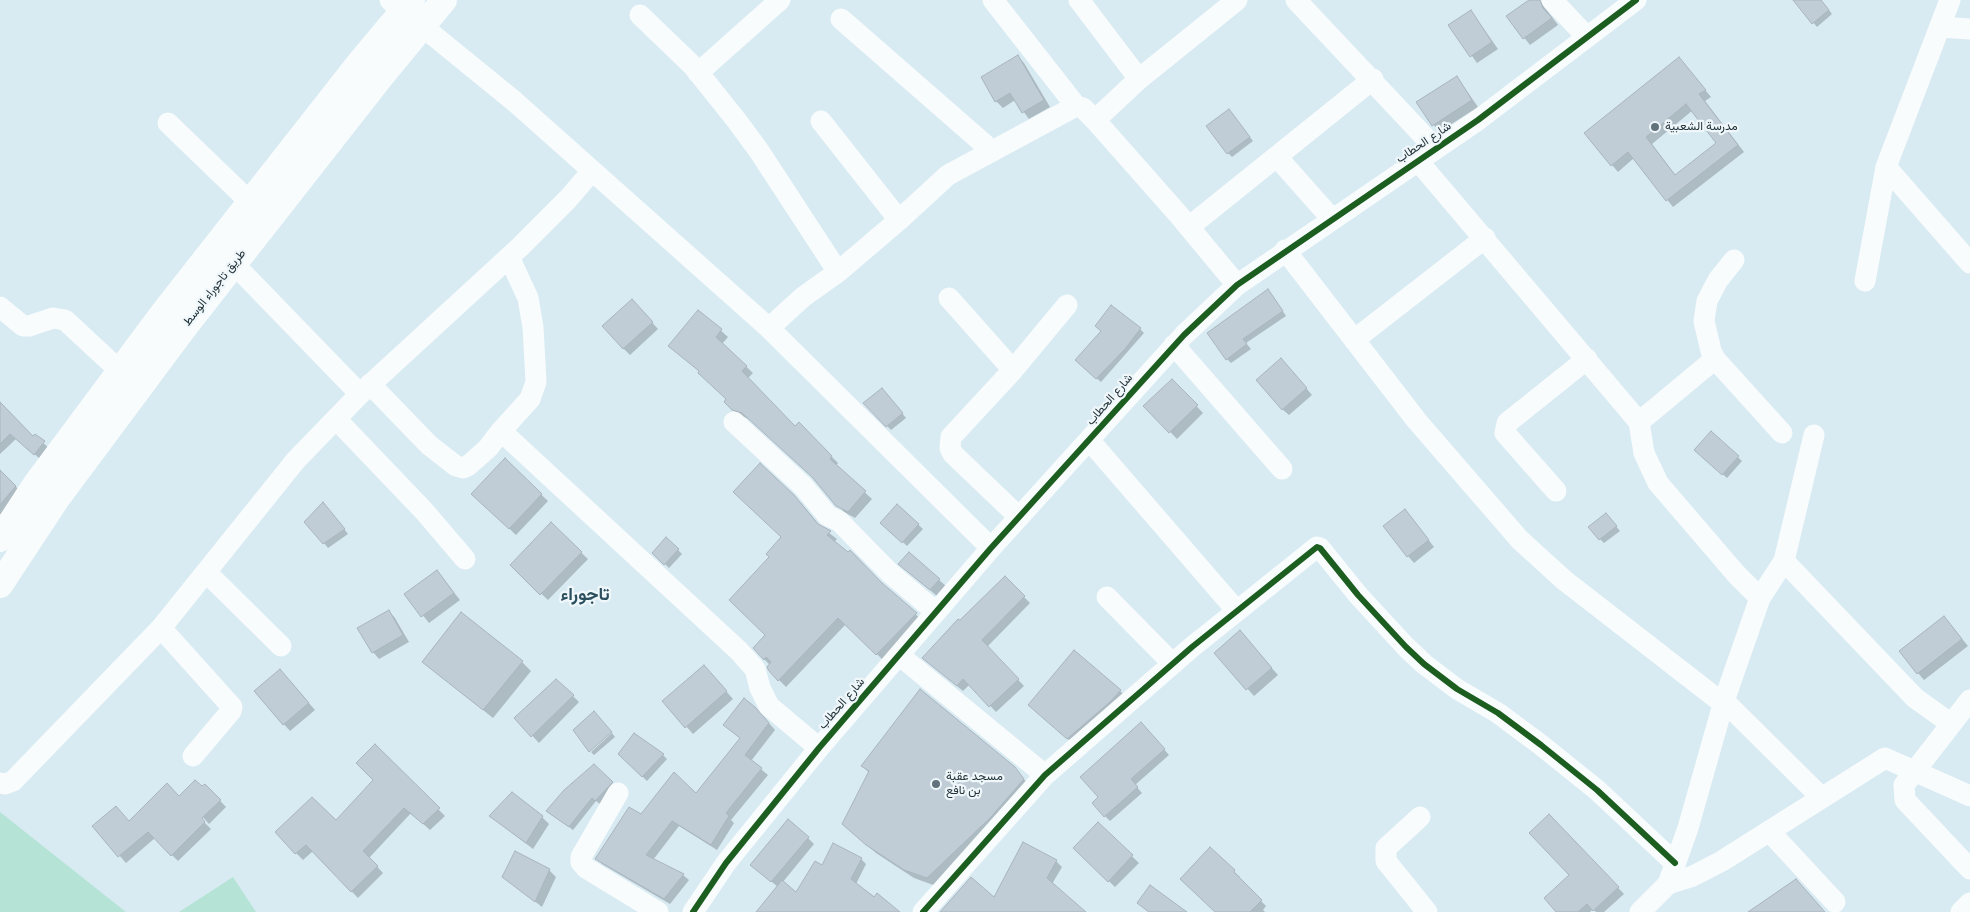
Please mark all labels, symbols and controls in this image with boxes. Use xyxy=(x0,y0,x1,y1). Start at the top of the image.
street label: شارع الحطاب xyxy=(1394,119,1454,167)
place label: مدرسة الشعبية xyxy=(1665,120,1738,134)
marker: مدرسة الشعبية xyxy=(1649,121,1661,133)
street label: طريق تاجوراء الوسط xyxy=(181,247,249,329)
street label: شارع الحطاب xyxy=(1084,371,1136,429)
district label: تاجوراء xyxy=(560,585,610,607)
street label: شارع الحطاب xyxy=(816,675,868,733)
place label: مسجد عقبة بن نافع xyxy=(946,770,1003,798)
marker: مسجد عقبة بن نافع xyxy=(930,778,942,790)

